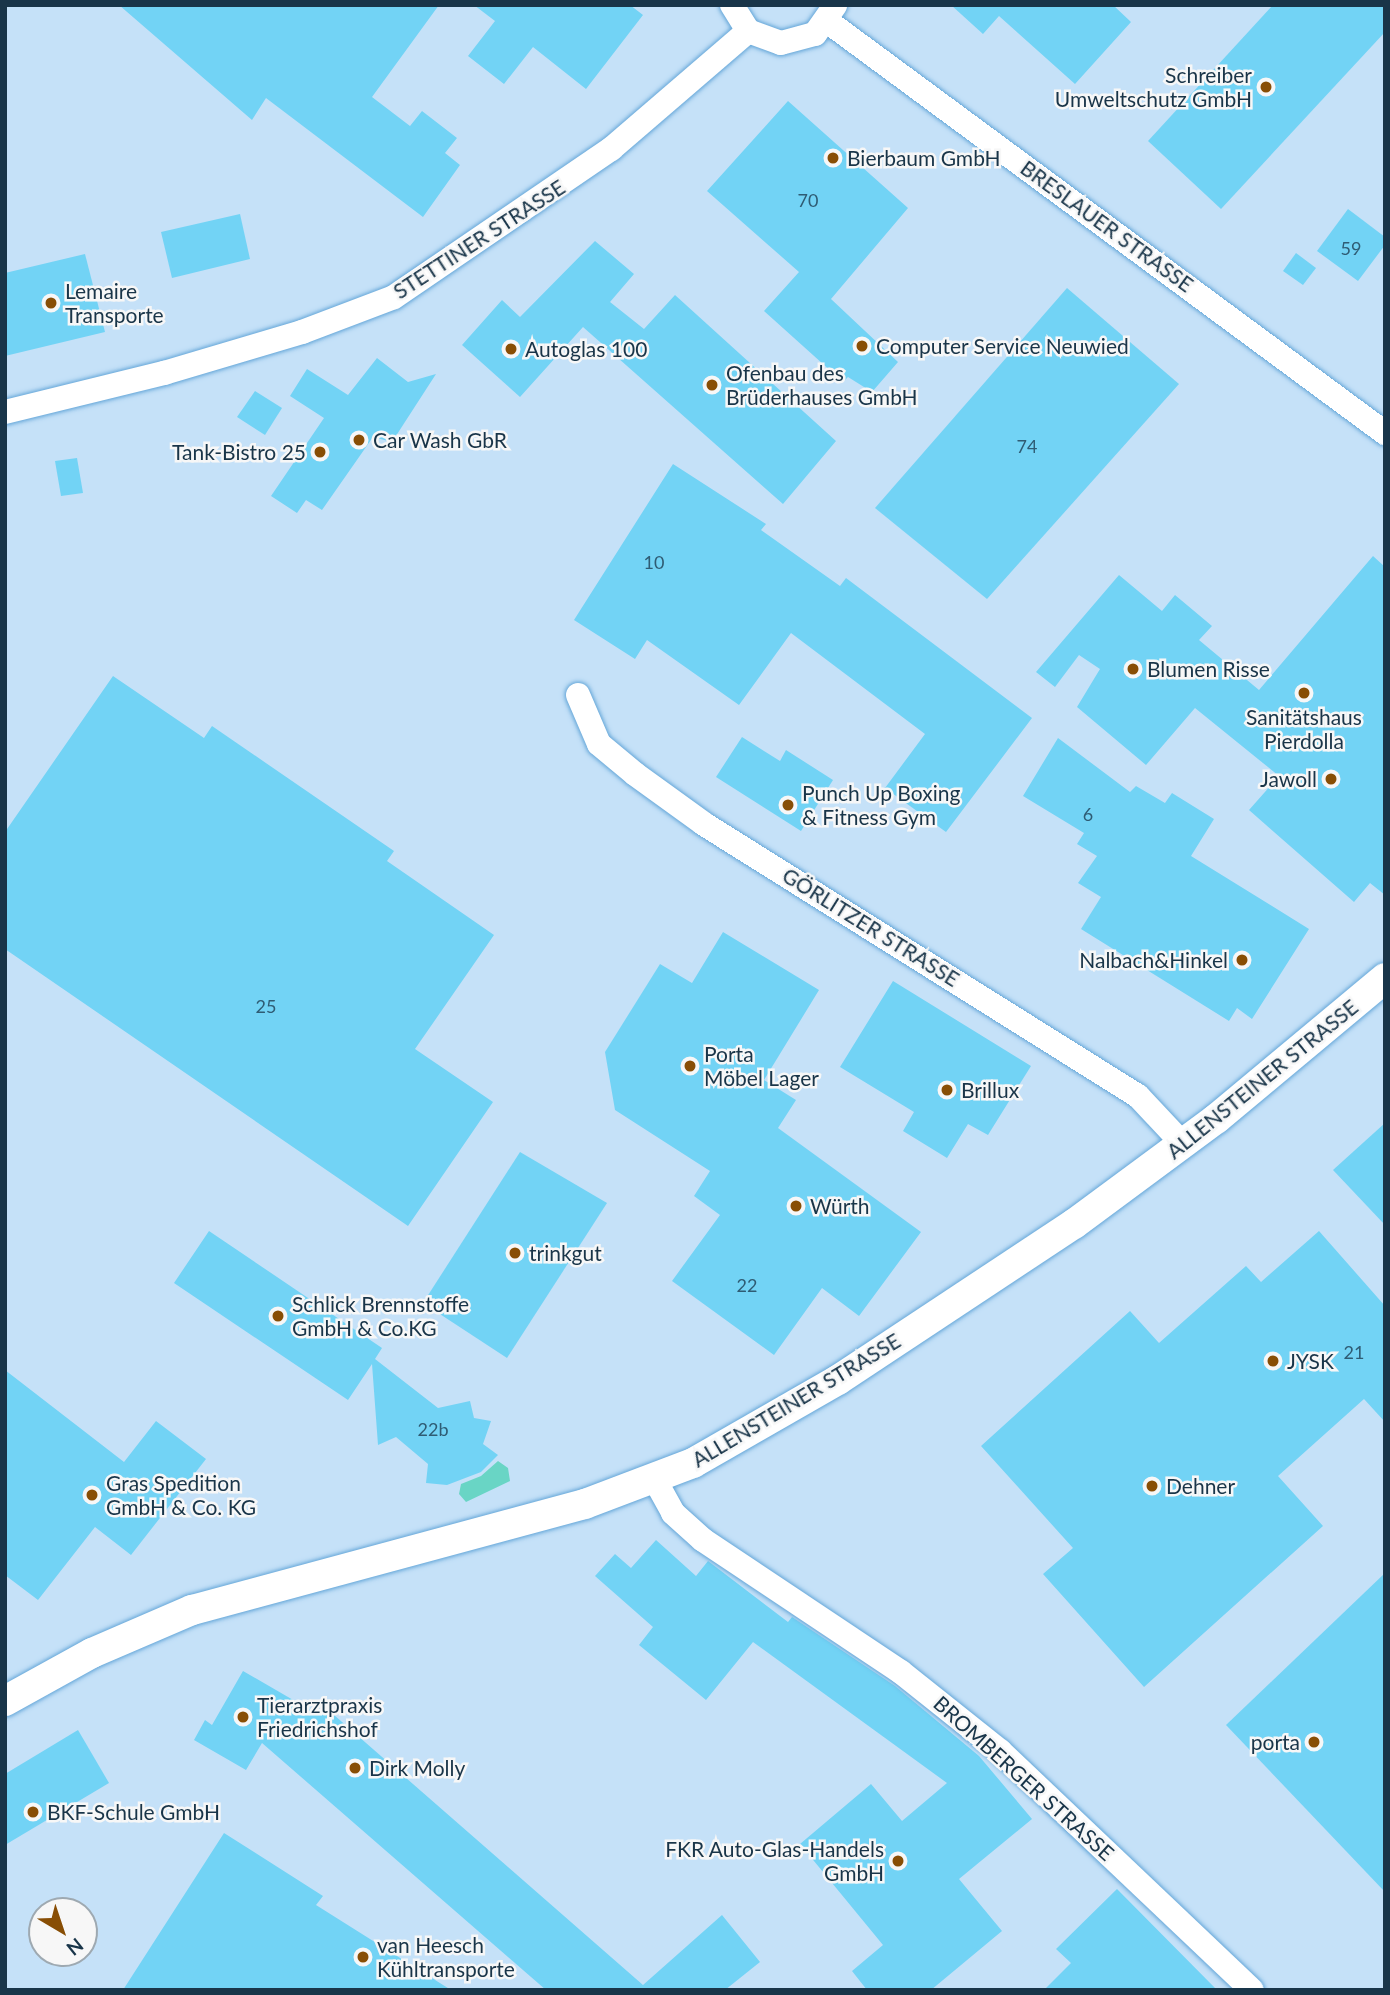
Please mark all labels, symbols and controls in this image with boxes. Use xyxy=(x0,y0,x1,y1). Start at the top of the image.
place label: Schreiber Umweltschutz GmbH xyxy=(1055,62,1252,112)
marker: Schreiber Umweltschutz GmbH xyxy=(1258,79,1274,95)
place label: Bierbaum GmbH xyxy=(847,145,1001,171)
marker: Bierbaum GmbH xyxy=(825,150,841,166)
street label: BRESLAUER STRASSE xyxy=(1016,155,1198,297)
street label: STETTINER STRASSE xyxy=(389,174,569,304)
house number: 70 xyxy=(798,189,818,211)
house number: 59 xyxy=(1341,237,1361,259)
place label: Lemaire Transporte xyxy=(65,278,164,328)
marker: Lemaire Transporte xyxy=(43,295,59,311)
place label: Computer Service Neuwied xyxy=(876,333,1129,359)
place label: Autoglas 100 xyxy=(525,336,647,362)
marker: Computer Service Neuwied xyxy=(854,338,870,354)
marker: Autoglas 100 xyxy=(503,341,519,357)
place label: Ofenbau des Brüderhauses GmbH xyxy=(726,360,918,410)
marker: Ofenbau des Brüderhauses GmbH xyxy=(704,377,720,393)
place label: Car Wash GbR xyxy=(373,427,508,453)
marker: Car Wash GbR xyxy=(351,432,367,448)
house number: 74 xyxy=(1017,435,1037,457)
place label: Tank-Bistro 25 xyxy=(172,439,306,465)
marker: Tank-Bistro 25 xyxy=(312,444,328,460)
house number: 10 xyxy=(644,551,664,573)
place label: Blumen Risse xyxy=(1147,656,1270,682)
marker: Blumen Risse xyxy=(1125,661,1141,677)
marker: Sanitätshaus Pierdolla xyxy=(1296,685,1312,701)
place label: Sanitätshaus Pierdolla xyxy=(1246,704,1362,754)
place label: Jawoll xyxy=(1260,766,1317,792)
marker: Jawoll xyxy=(1323,771,1339,787)
place label: Punch Up Boxing & Fitness Gym xyxy=(802,780,960,830)
marker: Punch Up Boxing & Fitness Gym xyxy=(780,797,796,813)
house number: 6 xyxy=(1083,803,1093,825)
street label: GÖRLITZER STRASSE xyxy=(778,862,964,992)
place label: Nalbach&Hinkel xyxy=(1079,947,1228,973)
marker: Nalbach&Hinkel xyxy=(1234,952,1250,968)
street label: ALLENSTEINER STRASSE xyxy=(1161,994,1363,1164)
house number: 25 xyxy=(256,995,276,1017)
place label: Porta Möbel Lager xyxy=(704,1041,819,1091)
marker: Porta Möbel Lager xyxy=(682,1058,698,1074)
place label: Brillux xyxy=(961,1077,1019,1103)
marker: Brillux xyxy=(939,1082,955,1098)
place label: Würth xyxy=(810,1193,870,1219)
marker: Würth xyxy=(788,1198,804,1214)
place label: trinkgut xyxy=(529,1240,602,1266)
marker: trinkgut xyxy=(507,1245,523,1261)
house number: 22 xyxy=(737,1274,757,1296)
place label: Schlick Brennstoffe GmbH & Co.KG xyxy=(292,1291,469,1341)
marker: Schlick Brennstoffe GmbH & Co.KG xyxy=(270,1308,286,1324)
street label: ALLENSTEINER STRASSE xyxy=(687,1328,905,1472)
house number: 21 xyxy=(1344,1341,1364,1363)
place label: JYSK xyxy=(1287,1348,1334,1374)
marker: JYSK xyxy=(1265,1353,1281,1369)
house number: 22b xyxy=(418,1418,448,1440)
place label: Gras Spedition GmbH & Co. KG xyxy=(106,1470,256,1520)
place label: Dehner xyxy=(1166,1473,1235,1499)
marker: Dehner xyxy=(1144,1478,1160,1494)
marker: Gras Spedition GmbH & Co. KG xyxy=(84,1487,100,1503)
street label: BROMBERGER STRASSE xyxy=(929,1690,1119,1866)
place label: Tierarztpraxis Friedrichshof xyxy=(257,1692,382,1742)
marker: Tierarztpraxis Friedrichshof xyxy=(235,1709,251,1725)
place label: porta xyxy=(1251,1729,1300,1755)
marker: porta xyxy=(1306,1734,1322,1750)
place label: Dirk Molly xyxy=(369,1755,465,1781)
marker: Dirk Molly xyxy=(347,1760,363,1776)
place label: BKF-Schule GmbH xyxy=(47,1799,220,1825)
marker: BKF-Schule GmbH xyxy=(25,1804,41,1820)
place label: FKR Auto-Glas-Handels GmbH xyxy=(665,1836,884,1886)
marker: FKR Auto-Glas-Handels GmbH xyxy=(890,1853,906,1869)
north arrow xyxy=(28,1897,98,1967)
place label: van Heesch Kühltransporte xyxy=(377,1932,515,1982)
text: N xyxy=(62,1934,88,1961)
marker: van Heesch Kühltransporte xyxy=(355,1949,371,1965)

